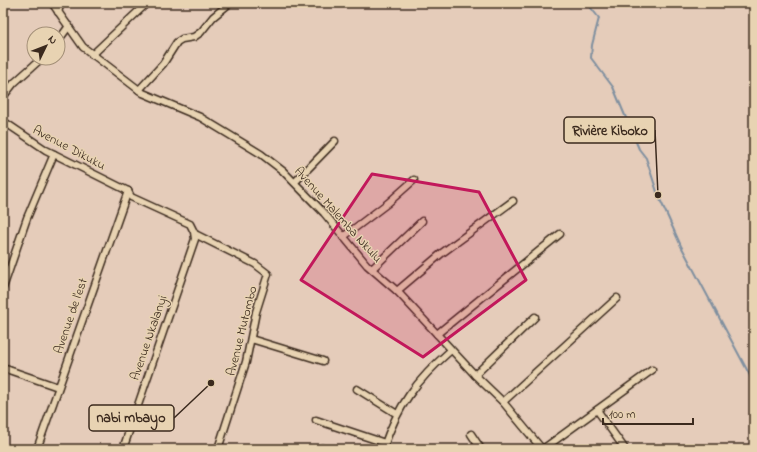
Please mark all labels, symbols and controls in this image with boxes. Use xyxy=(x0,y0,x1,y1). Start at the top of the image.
north arrow xyxy=(26,26,66,66)
text: N xyxy=(44,32,61,48)
callout: Rivière Kiboko xyxy=(564,117,655,143)
street label: Avenue Dikuku xyxy=(29,121,109,175)
text: Rivière Kiboko xyxy=(571,121,648,142)
street label: Avenue Malemba Nkulu xyxy=(290,163,386,267)
street label: Avenue de l'est xyxy=(49,275,93,356)
street label: Avenue Mutombo xyxy=(222,284,262,378)
street label: Avenue Nkalanyi xyxy=(126,293,173,383)
scale bar xyxy=(603,400,693,426)
callout: nabi mbayo xyxy=(89,405,174,431)
text: 100 m xyxy=(609,406,636,424)
text: nabi mbayo xyxy=(96,408,166,431)

